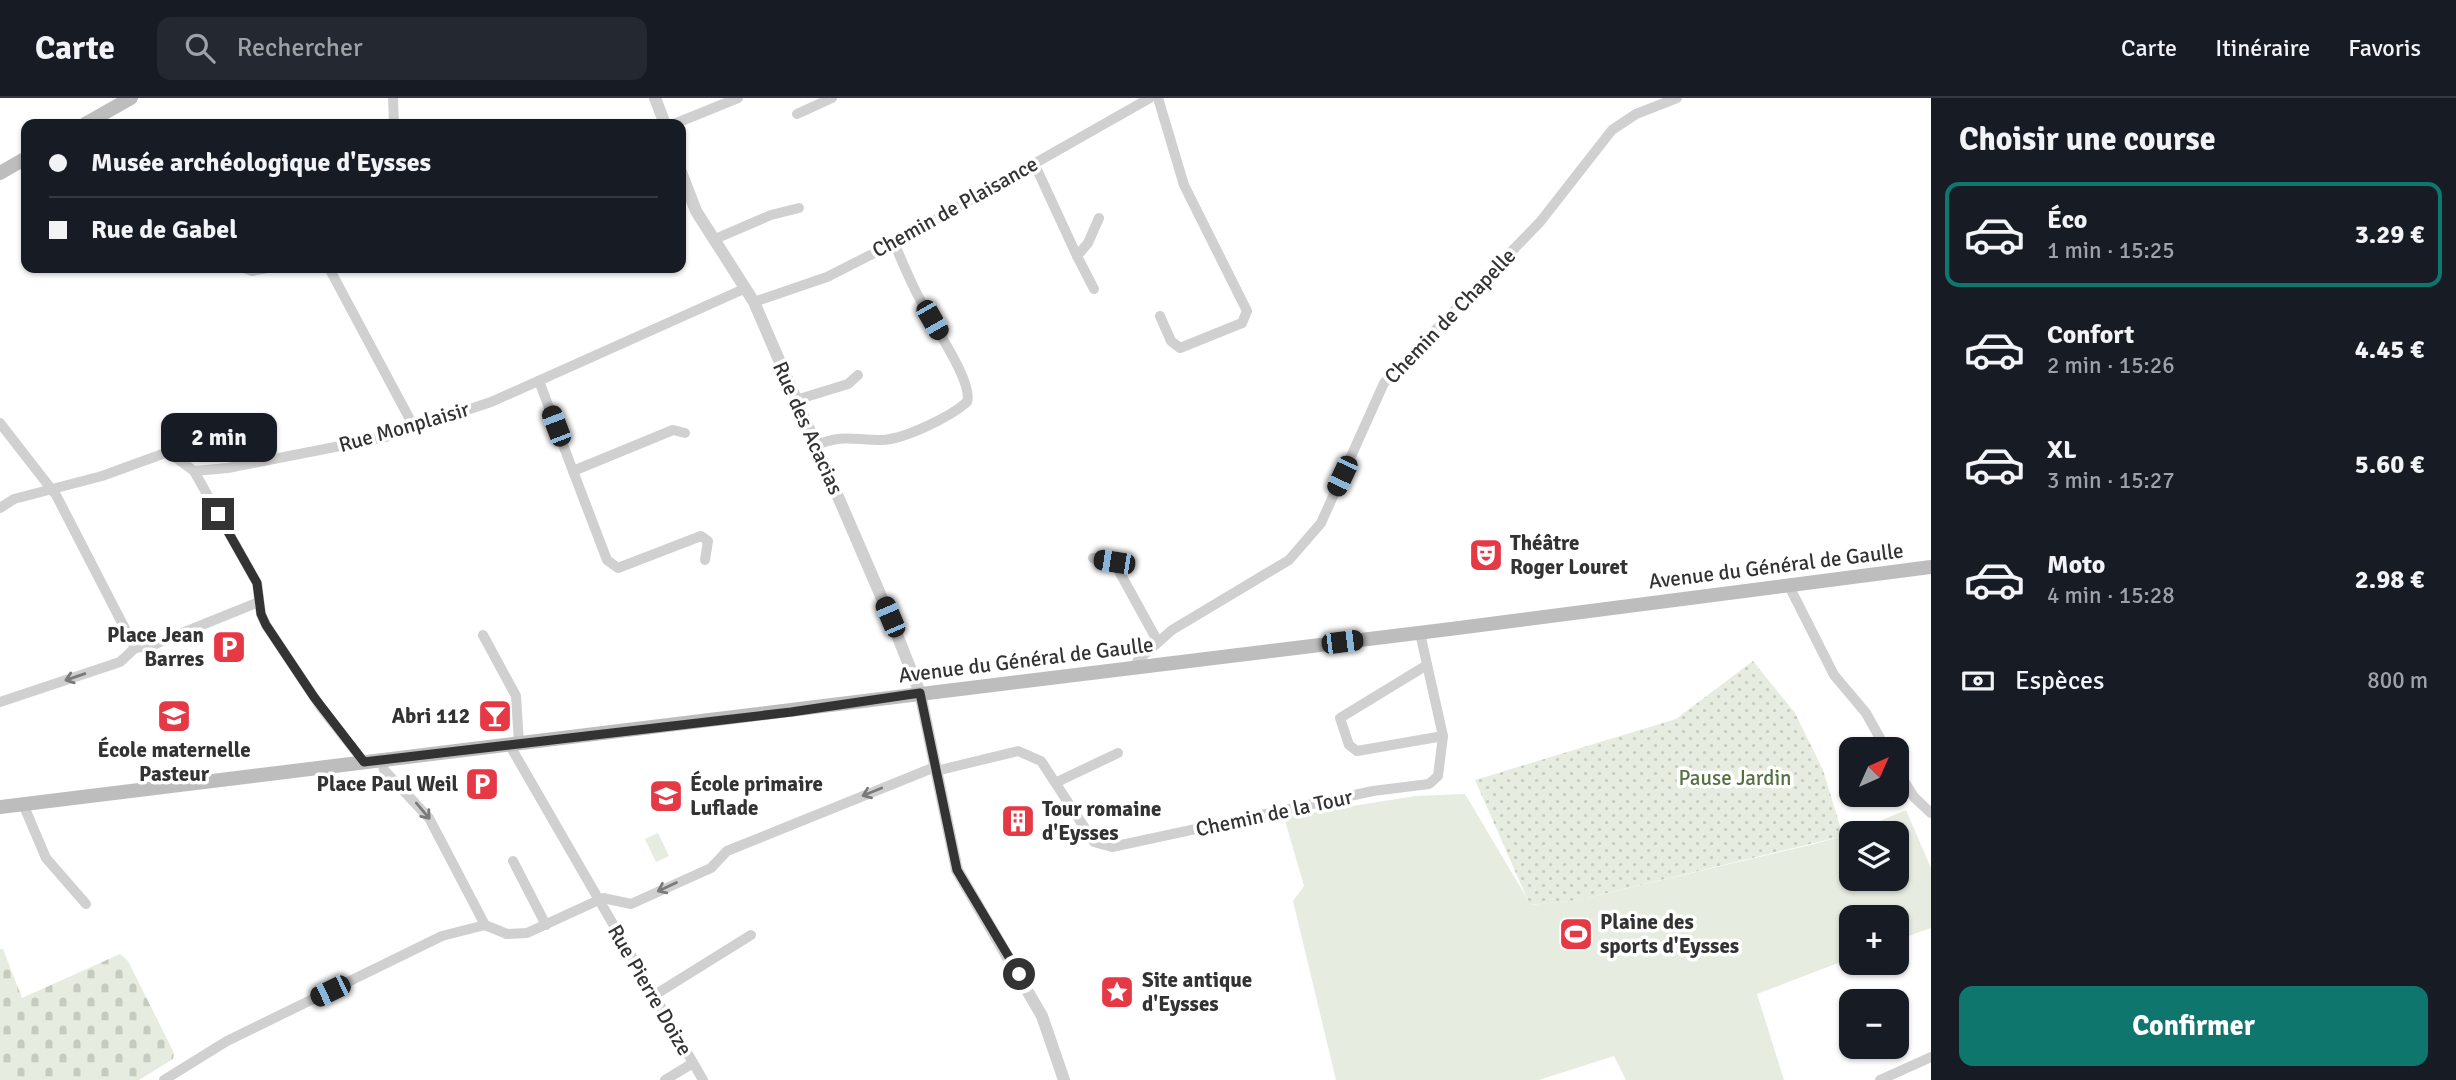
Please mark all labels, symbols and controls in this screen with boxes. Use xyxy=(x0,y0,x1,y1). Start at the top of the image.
search box xyxy=(157,17,647,80)
text: Carte xyxy=(35,28,115,69)
icon: search xyxy=(181,29,219,67)
text: Rechercher xyxy=(237,32,363,64)
text: Carte xyxy=(2121,33,2177,63)
text: Itinéraire xyxy=(2215,33,2310,63)
text: Favoris xyxy=(2348,33,2421,63)
text: Choisir une course xyxy=(1959,120,2216,159)
text: Musée archéologique d'Eysses xyxy=(91,147,431,179)
street label: Chemin de Plaisance xyxy=(868,151,1042,263)
icon: car xyxy=(1963,203,2026,266)
text: Éco xyxy=(2047,204,2087,236)
text: Rue de Gabel xyxy=(91,214,237,246)
text: 3.29 € xyxy=(2355,219,2424,251)
text: 1 min · 15:25 xyxy=(2047,236,2175,265)
street label: Chemin de Chapelle xyxy=(1379,243,1521,389)
car xyxy=(913,297,952,343)
icon: car xyxy=(1963,318,2026,381)
text: Confort xyxy=(2047,319,2134,351)
text: 4.45 € xyxy=(2355,334,2424,366)
text: 2 min · 15:26 xyxy=(2047,351,2175,380)
street label: Rue des Acacias xyxy=(767,357,849,499)
street label: Rue Monplaisir xyxy=(336,396,472,458)
car xyxy=(539,403,574,449)
callout: 2 min xyxy=(160,412,276,462)
text: 2 min xyxy=(191,423,247,452)
icon: car xyxy=(1963,433,2026,496)
text: XL xyxy=(2047,434,2077,466)
text: 5.60 € xyxy=(2355,449,2424,481)
car xyxy=(1324,453,1361,499)
text: 3 min · 15:27 xyxy=(2047,466,2175,495)
route end xyxy=(202,498,234,530)
place label: Théâtre Roger Louret xyxy=(1510,530,1628,580)
theatre icon: Théâtre Roger Louret xyxy=(1467,536,1505,574)
street label: Avenue du Général de Gaulle xyxy=(1647,537,1905,595)
car xyxy=(1092,548,1137,576)
icon: car xyxy=(1963,548,2026,611)
text: Moto xyxy=(2047,549,2105,581)
text: 2.98 € xyxy=(2355,564,2424,596)
text: 4 min · 15:28 xyxy=(2047,581,2175,610)
car xyxy=(873,594,908,640)
place label: Place Jean Barres xyxy=(107,622,204,672)
parking icon: Place Jean Barres xyxy=(210,628,248,666)
car xyxy=(1320,629,1365,655)
street label: Avenue du Général de Gaulle xyxy=(897,631,1155,689)
icon: cash xyxy=(1959,662,1997,700)
text: Espèces xyxy=(2015,665,2104,697)
text: 800 m xyxy=(2367,666,2428,695)
one-way arrow xyxy=(65,672,87,684)
school or university icon: École maternelle Pasteur xyxy=(155,697,193,735)
bar icon: Abri 112 xyxy=(476,697,514,735)
place label: Abri 112 xyxy=(392,703,470,729)
place label: École maternelle Pasteur xyxy=(97,736,251,787)
north arrow xyxy=(1839,737,1909,807)
map controls xyxy=(1839,737,1909,1059)
parking icon: Place Paul Weil xyxy=(463,765,501,803)
park label: Pause Jardin xyxy=(1678,765,1792,791)
place label: École primaire Luflade xyxy=(690,770,823,821)
place label: Place Paul Weil xyxy=(317,771,458,797)
school or university icon: École primaire Luflade xyxy=(647,777,685,815)
street label: Chemin de la Tour xyxy=(1193,784,1355,842)
one-way arrow xyxy=(862,787,883,800)
place label: Tour romaine d'Eysses xyxy=(1042,796,1161,846)
one-way arrow xyxy=(415,802,431,820)
building icon: Tour romaine d'Eysses xyxy=(999,802,1037,840)
button: layers xyxy=(1839,821,1909,891)
one-way arrow xyxy=(657,881,678,894)
button: + xyxy=(1839,905,1909,975)
place label: Plaine des sports d'Eysses xyxy=(1600,909,1739,959)
sports icon: Plaine des sports d'Eysses xyxy=(1557,915,1595,953)
street label: Rue Pierre Doize xyxy=(602,920,698,1060)
route start xyxy=(1003,958,1035,990)
place label: Site antique d'Eysses xyxy=(1142,967,1252,1017)
car xyxy=(307,972,354,1010)
place icon: Site antique d'Eysses xyxy=(1098,973,1136,1011)
button: Confirmer xyxy=(1959,986,2428,1066)
button: − xyxy=(1839,989,1909,1059)

